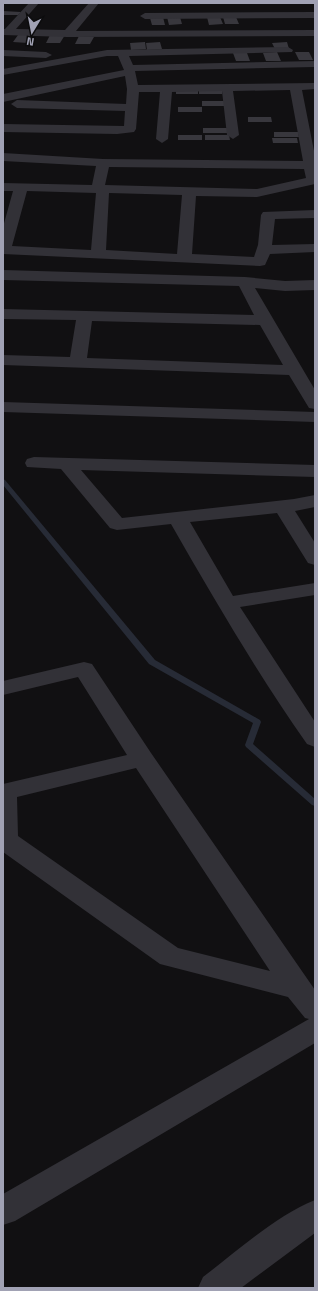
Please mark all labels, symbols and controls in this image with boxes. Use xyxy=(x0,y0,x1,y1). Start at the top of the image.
north arrow xyxy=(12,12,52,52)
text: N xyxy=(25,33,35,50)

